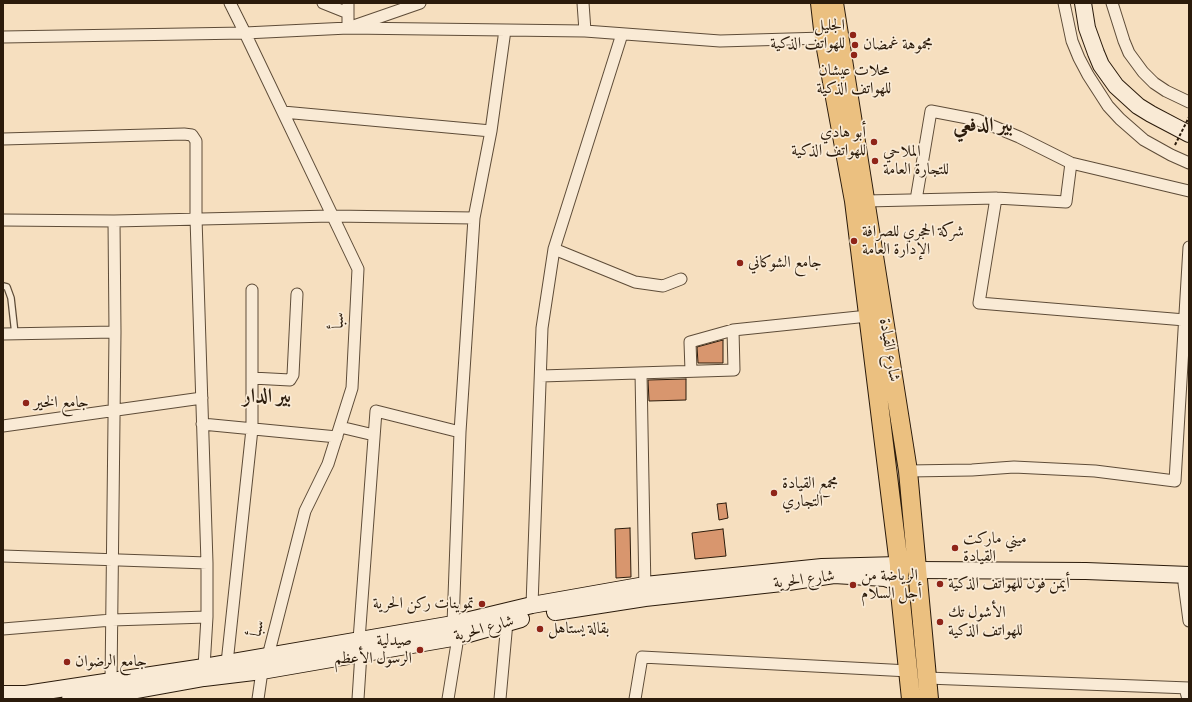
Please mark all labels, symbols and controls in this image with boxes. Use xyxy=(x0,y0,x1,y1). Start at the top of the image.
place label: الجليل للهواتف الذكية xyxy=(770,16,845,54)
marker: الجليل للهواتف الذكية xyxy=(848,30,858,40)
place label: مجموهة غمضان xyxy=(863,35,933,55)
marker: مجموهة غمضان xyxy=(850,40,860,50)
marker: محلات عيشان للهواتف الذكية xyxy=(849,50,859,60)
place label: محلات عيشان للهواتف الذكية xyxy=(817,61,891,99)
district label: بير الدفعي xyxy=(953,114,1013,138)
place label: أبو هادي للهواتف الذكية xyxy=(791,123,866,161)
marker: أبو هادي للهواتف الذكية xyxy=(869,137,879,147)
place label: الملاحي للتجارة العامة xyxy=(883,142,949,180)
marker: الملاحي للتجارة العامة xyxy=(870,156,880,166)
place label: شركة الحجري للصرافة الإدارة العامة xyxy=(862,222,964,260)
marker: شركة الحجري للصرافة الإدارة العامة xyxy=(849,236,859,246)
place label: جامع الشوكاني xyxy=(748,253,822,273)
marker: جامع الشوكاني xyxy=(735,258,745,268)
street label: سبأ xyxy=(329,312,349,330)
street label: شارع القيادة xyxy=(874,317,904,383)
district label: بير الدار xyxy=(243,385,291,409)
place label: جامع الخير xyxy=(34,393,89,413)
marker: جامع الخير xyxy=(21,398,31,408)
place label: مجمع القيادة التجاري xyxy=(782,474,838,512)
marker: مجمع القيادة التجاري xyxy=(769,488,779,498)
place label: ميني ماركت القيادة xyxy=(963,529,1027,567)
marker: ميني ماركت القيادة xyxy=(950,543,960,553)
place label: الرياضة من أجل السلام xyxy=(861,566,922,604)
street label: شارع الحرية xyxy=(772,567,836,593)
place label: أيمن فون للهواتف الذكية xyxy=(948,574,1070,594)
marker: أيمن فون للهواتف الذكية xyxy=(935,579,945,589)
marker: الرياضة من أجل السلام xyxy=(848,580,858,590)
place label: تموينات ركن الحرية xyxy=(373,594,474,614)
marker: تموينات ركن الحرية xyxy=(477,599,487,609)
place label: الأشول تك للهواتف الذكية xyxy=(948,603,1023,641)
street label: شارع الحرية xyxy=(452,612,516,646)
marker: الأشول تك للهواتف الذكية xyxy=(935,617,945,627)
street label: سبأ xyxy=(247,618,269,640)
place label: بقالة يستاهل xyxy=(548,619,609,639)
marker: بقالة يستاهل xyxy=(535,624,545,634)
place label: صيدلية الرسول الأعظم xyxy=(334,631,412,669)
marker: صيدلية الرسول الأعظم xyxy=(415,645,425,655)
place label: جامع الرضوان xyxy=(75,652,147,672)
marker: جامع الرضوان xyxy=(62,657,72,667)

